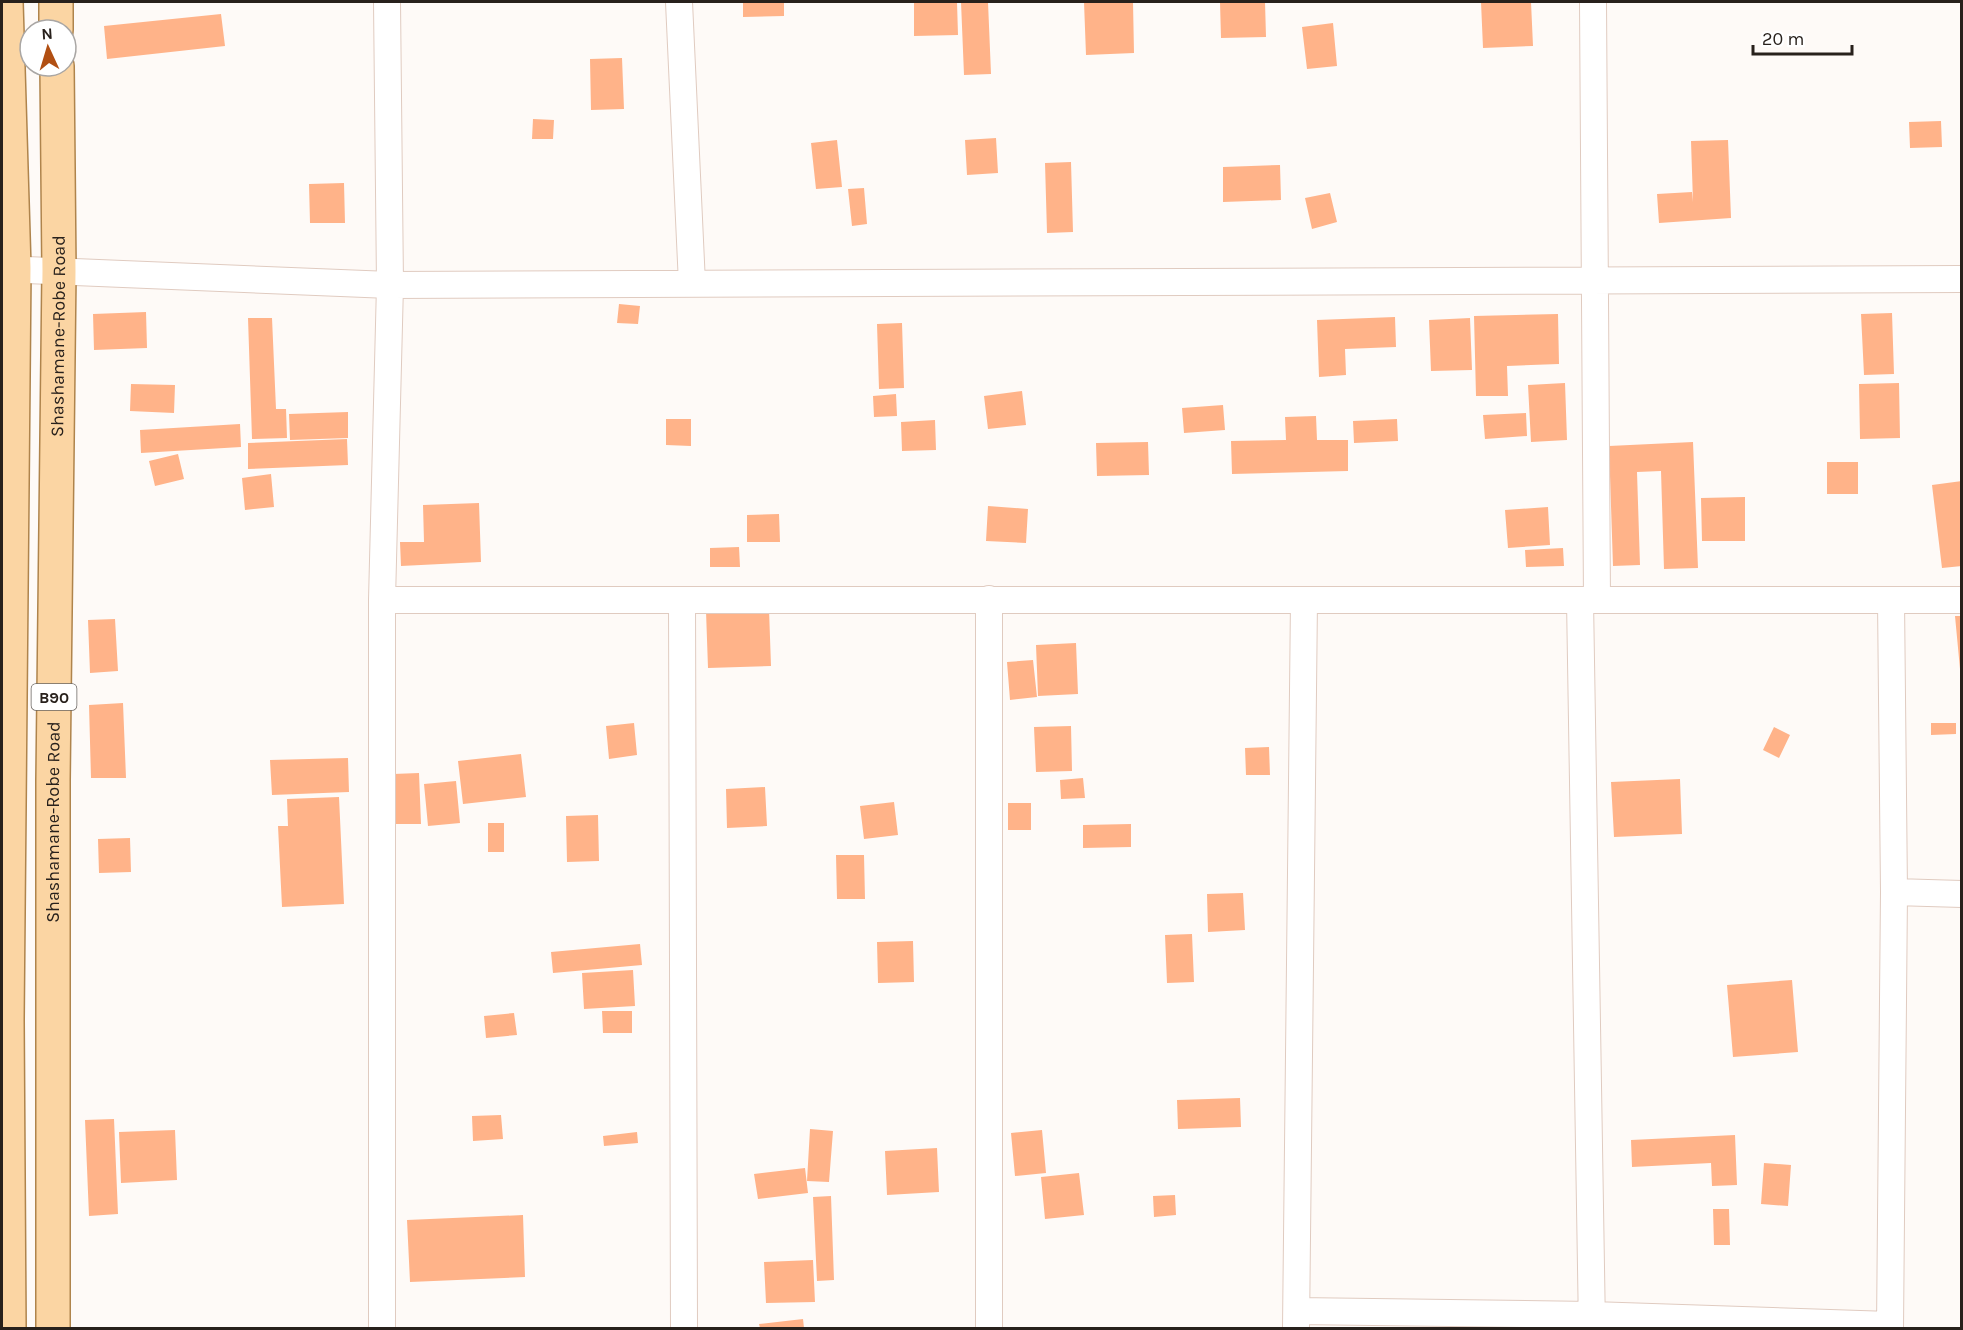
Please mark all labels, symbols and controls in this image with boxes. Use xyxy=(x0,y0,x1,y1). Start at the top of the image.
north arrow xyxy=(18,18,78,78)
scale bar xyxy=(1753,18,1852,56)
text: N xyxy=(41,24,53,43)
text: 20 m xyxy=(1762,28,1804,50)
street label: Shashamane-Robe Road xyxy=(46,235,70,437)
road number: B90 xyxy=(32,684,76,710)
street label: Shashamane-Robe Road xyxy=(42,721,65,923)

